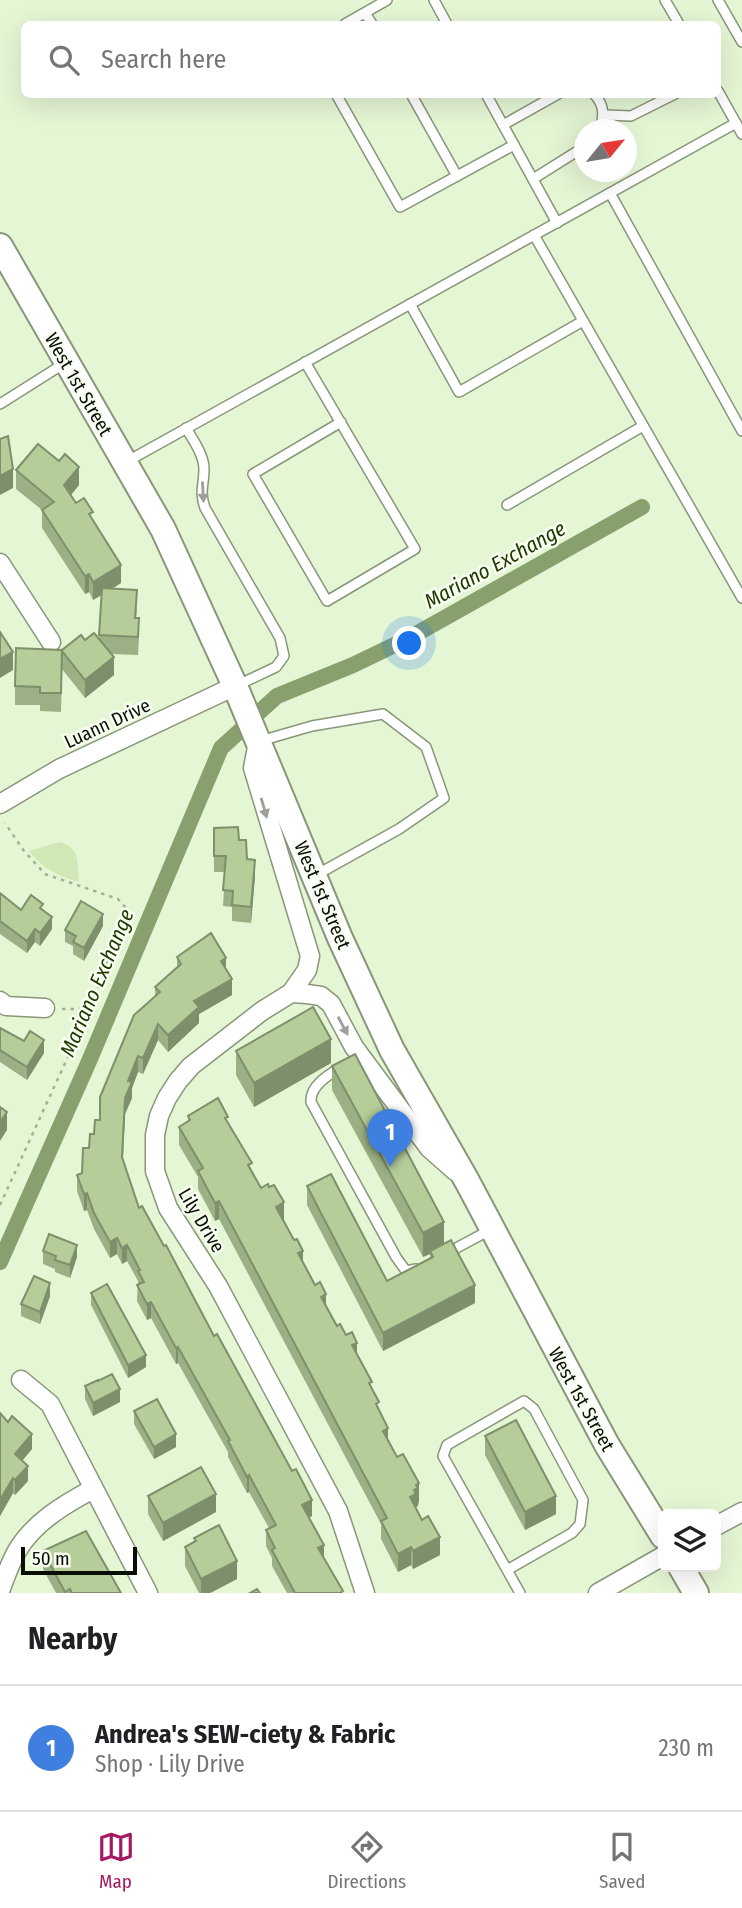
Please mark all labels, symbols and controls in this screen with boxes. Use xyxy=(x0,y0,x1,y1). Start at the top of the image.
search box xyxy=(21,21,721,98)
icon: search xyxy=(45,41,83,79)
text: Search here xyxy=(101,44,226,75)
north arrow xyxy=(574,119,637,182)
street label: West 1st Street xyxy=(40,329,118,441)
one-way arrow xyxy=(197,481,208,503)
water label: Mariano Exchange xyxy=(420,515,570,615)
your location xyxy=(392,626,426,660)
street label: Luann Drive xyxy=(61,694,154,753)
one-way arrow xyxy=(260,798,270,819)
street label: West 1st Street xyxy=(289,838,356,953)
water label: Mariano Exchange xyxy=(54,905,140,1061)
one-way arrow xyxy=(337,1016,349,1036)
pin: 1 xyxy=(367,1109,413,1167)
street label: Lily Drive xyxy=(173,1184,230,1257)
street label: West 1st Street xyxy=(544,1343,620,1456)
map controls xyxy=(658,1509,721,1572)
button: layers xyxy=(658,1509,721,1572)
scale bar xyxy=(21,1544,136,1576)
text: 50 m xyxy=(32,1547,70,1570)
text: Nearby xyxy=(28,1621,117,1657)
text: Andrea's SEW-ciety & Fabric xyxy=(95,1719,395,1750)
text: 1 xyxy=(46,1734,56,1762)
text: 230 m xyxy=(658,1734,714,1762)
text: Shop · Lily Drive xyxy=(95,1750,245,1778)
tab: Map xyxy=(97,1828,135,1893)
tab: Directions xyxy=(328,1828,406,1893)
tab: Saved xyxy=(599,1828,645,1893)

